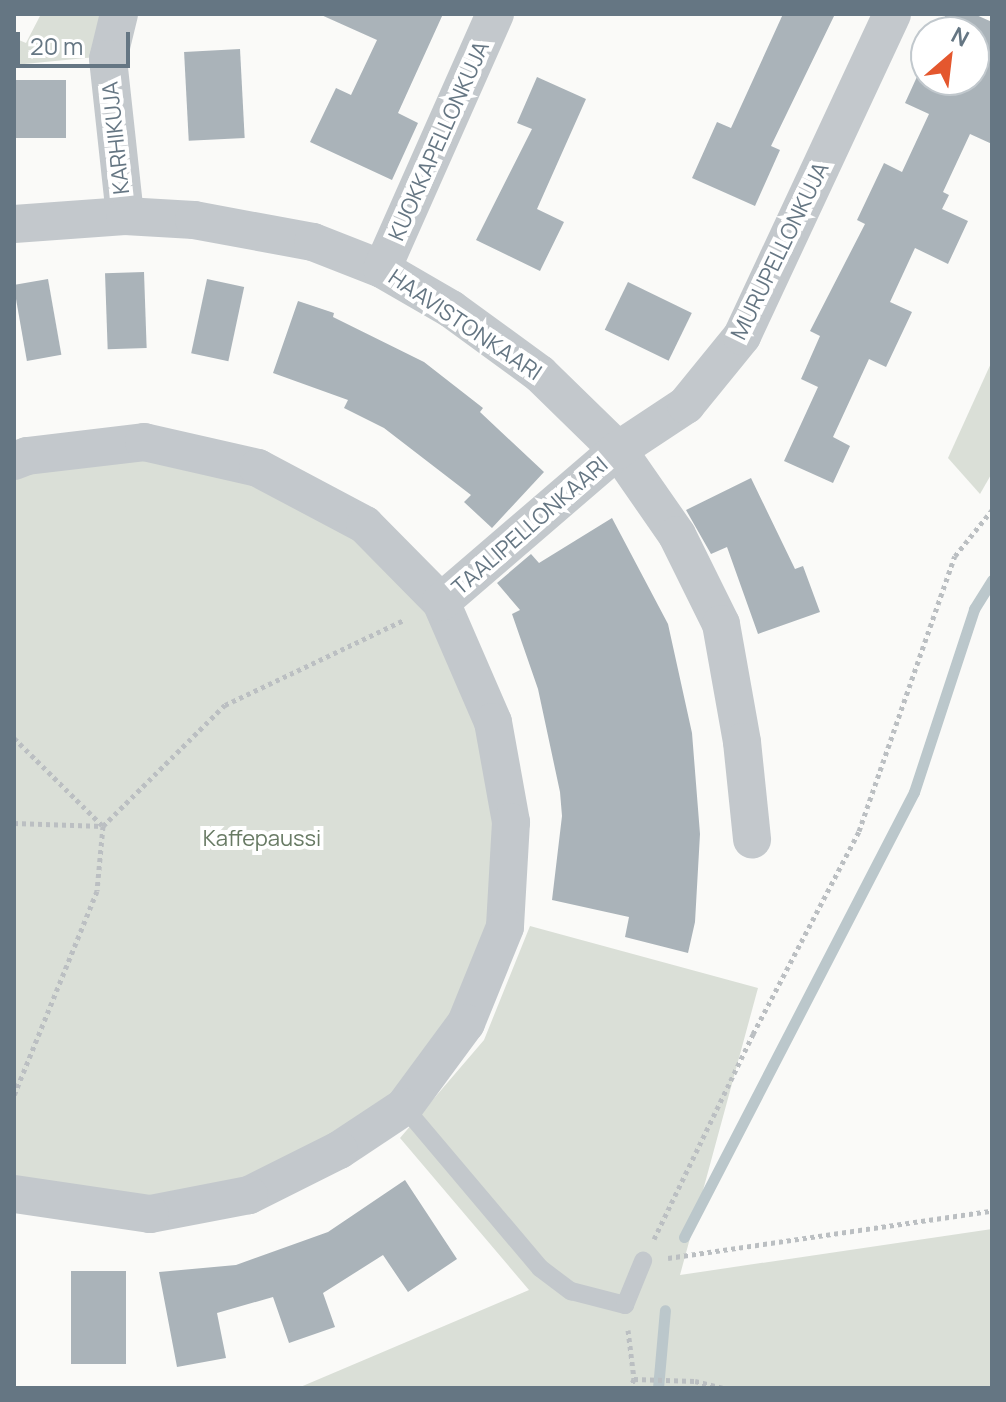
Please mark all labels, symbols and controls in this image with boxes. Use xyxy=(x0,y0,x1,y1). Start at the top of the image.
scale bar xyxy=(20,16,134,66)
north arrow xyxy=(910,16,990,96)
text: N xyxy=(946,20,974,54)
text: 20 m xyxy=(30,29,83,62)
street label: KUOKKAPELLONKUJA xyxy=(383,37,495,245)
street label: KARHIKUJA xyxy=(97,80,135,196)
street label: MURUPELLONKUJA xyxy=(726,158,834,344)
street label: HAAVISTONKAARI xyxy=(383,264,547,386)
street label: TAALIPELLONKAARI xyxy=(447,451,613,601)
park label: Kaffepaussi xyxy=(203,826,321,852)

